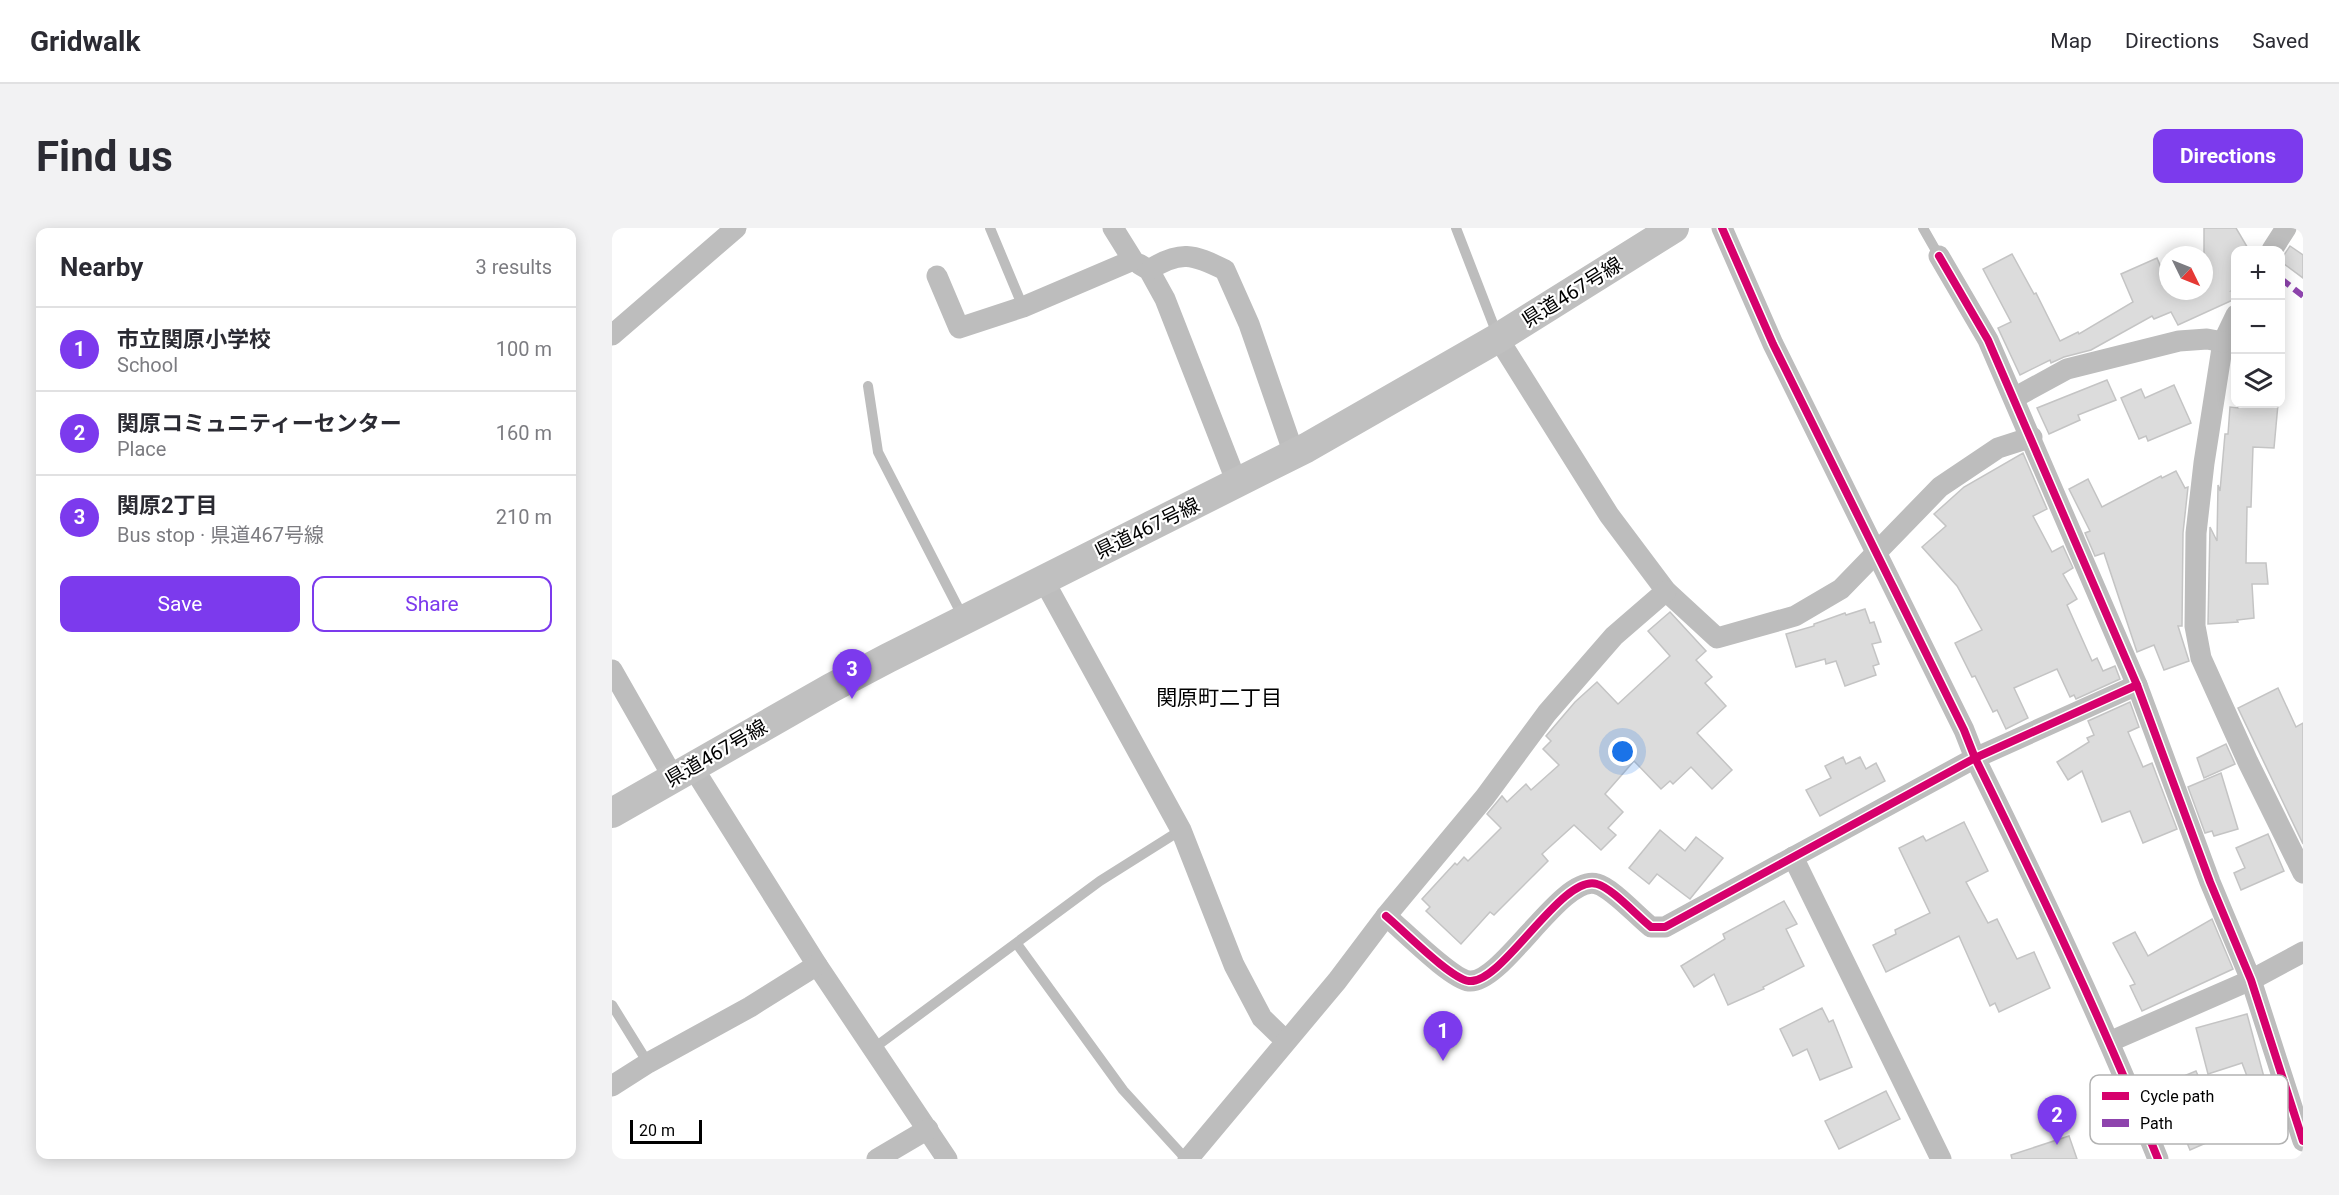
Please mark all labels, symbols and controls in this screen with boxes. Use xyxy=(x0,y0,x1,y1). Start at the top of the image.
text: Gridwalk xyxy=(30,25,140,58)
text: Map xyxy=(2050,29,2092,53)
text: Directions xyxy=(2125,29,2219,53)
text: Saved xyxy=(2252,29,2309,53)
button: Directions xyxy=(2153,129,2303,183)
text: Find us xyxy=(36,132,173,181)
north arrow xyxy=(2159,246,2213,300)
map controls xyxy=(2231,246,2285,408)
button: + xyxy=(2231,246,2285,300)
text: Nearby xyxy=(60,252,143,282)
street label: 県道467号線 xyxy=(1517,252,1627,332)
text: 3 results xyxy=(476,255,552,279)
button: − xyxy=(2231,300,2285,354)
text: 市立関原小学校 xyxy=(117,327,271,352)
text: 1 xyxy=(74,337,85,361)
text: 100 m xyxy=(496,337,552,361)
text: School xyxy=(117,353,178,377)
button: layers xyxy=(2231,354,2285,408)
text: 関原コミュニティーセンター xyxy=(117,411,402,436)
text: 2 xyxy=(74,421,85,445)
text: 160 m xyxy=(496,421,552,445)
text: Place xyxy=(117,437,166,461)
street label: 県道467号線 xyxy=(1091,492,1203,564)
text: 関原2丁目 xyxy=(117,493,218,518)
text: 3 xyxy=(74,505,85,529)
text: 210 m xyxy=(496,505,552,529)
text: Bus stop · 県道467号線 xyxy=(117,523,324,547)
button: Save xyxy=(60,576,300,632)
button: Share xyxy=(312,576,552,632)
pin: 3 xyxy=(832,650,872,699)
district label: 関原町二丁目 xyxy=(1156,686,1282,710)
street label: 県道467号線 xyxy=(661,714,771,792)
your location xyxy=(1608,737,1637,766)
pin: 1 xyxy=(1424,1012,1462,1061)
legend xyxy=(2090,1075,2288,1144)
text: Cycle path xyxy=(2140,1087,2214,1106)
pin: 2 xyxy=(2038,1096,2076,1145)
text: Path xyxy=(2140,1114,2173,1133)
scale bar xyxy=(630,1117,702,1144)
text: 20 m xyxy=(639,1121,675,1140)

